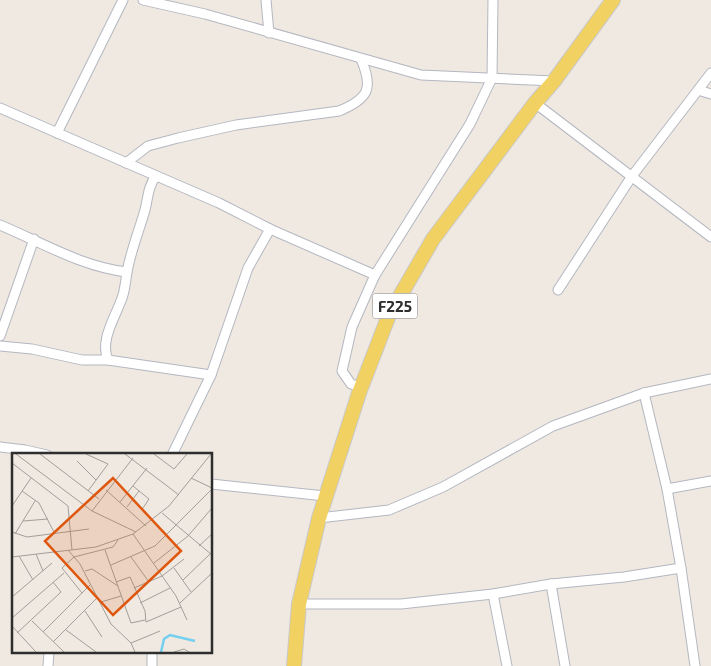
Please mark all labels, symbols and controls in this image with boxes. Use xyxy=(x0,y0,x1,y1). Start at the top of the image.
road number: F225 xyxy=(372,294,418,318)
inset map xyxy=(12,453,212,654)

